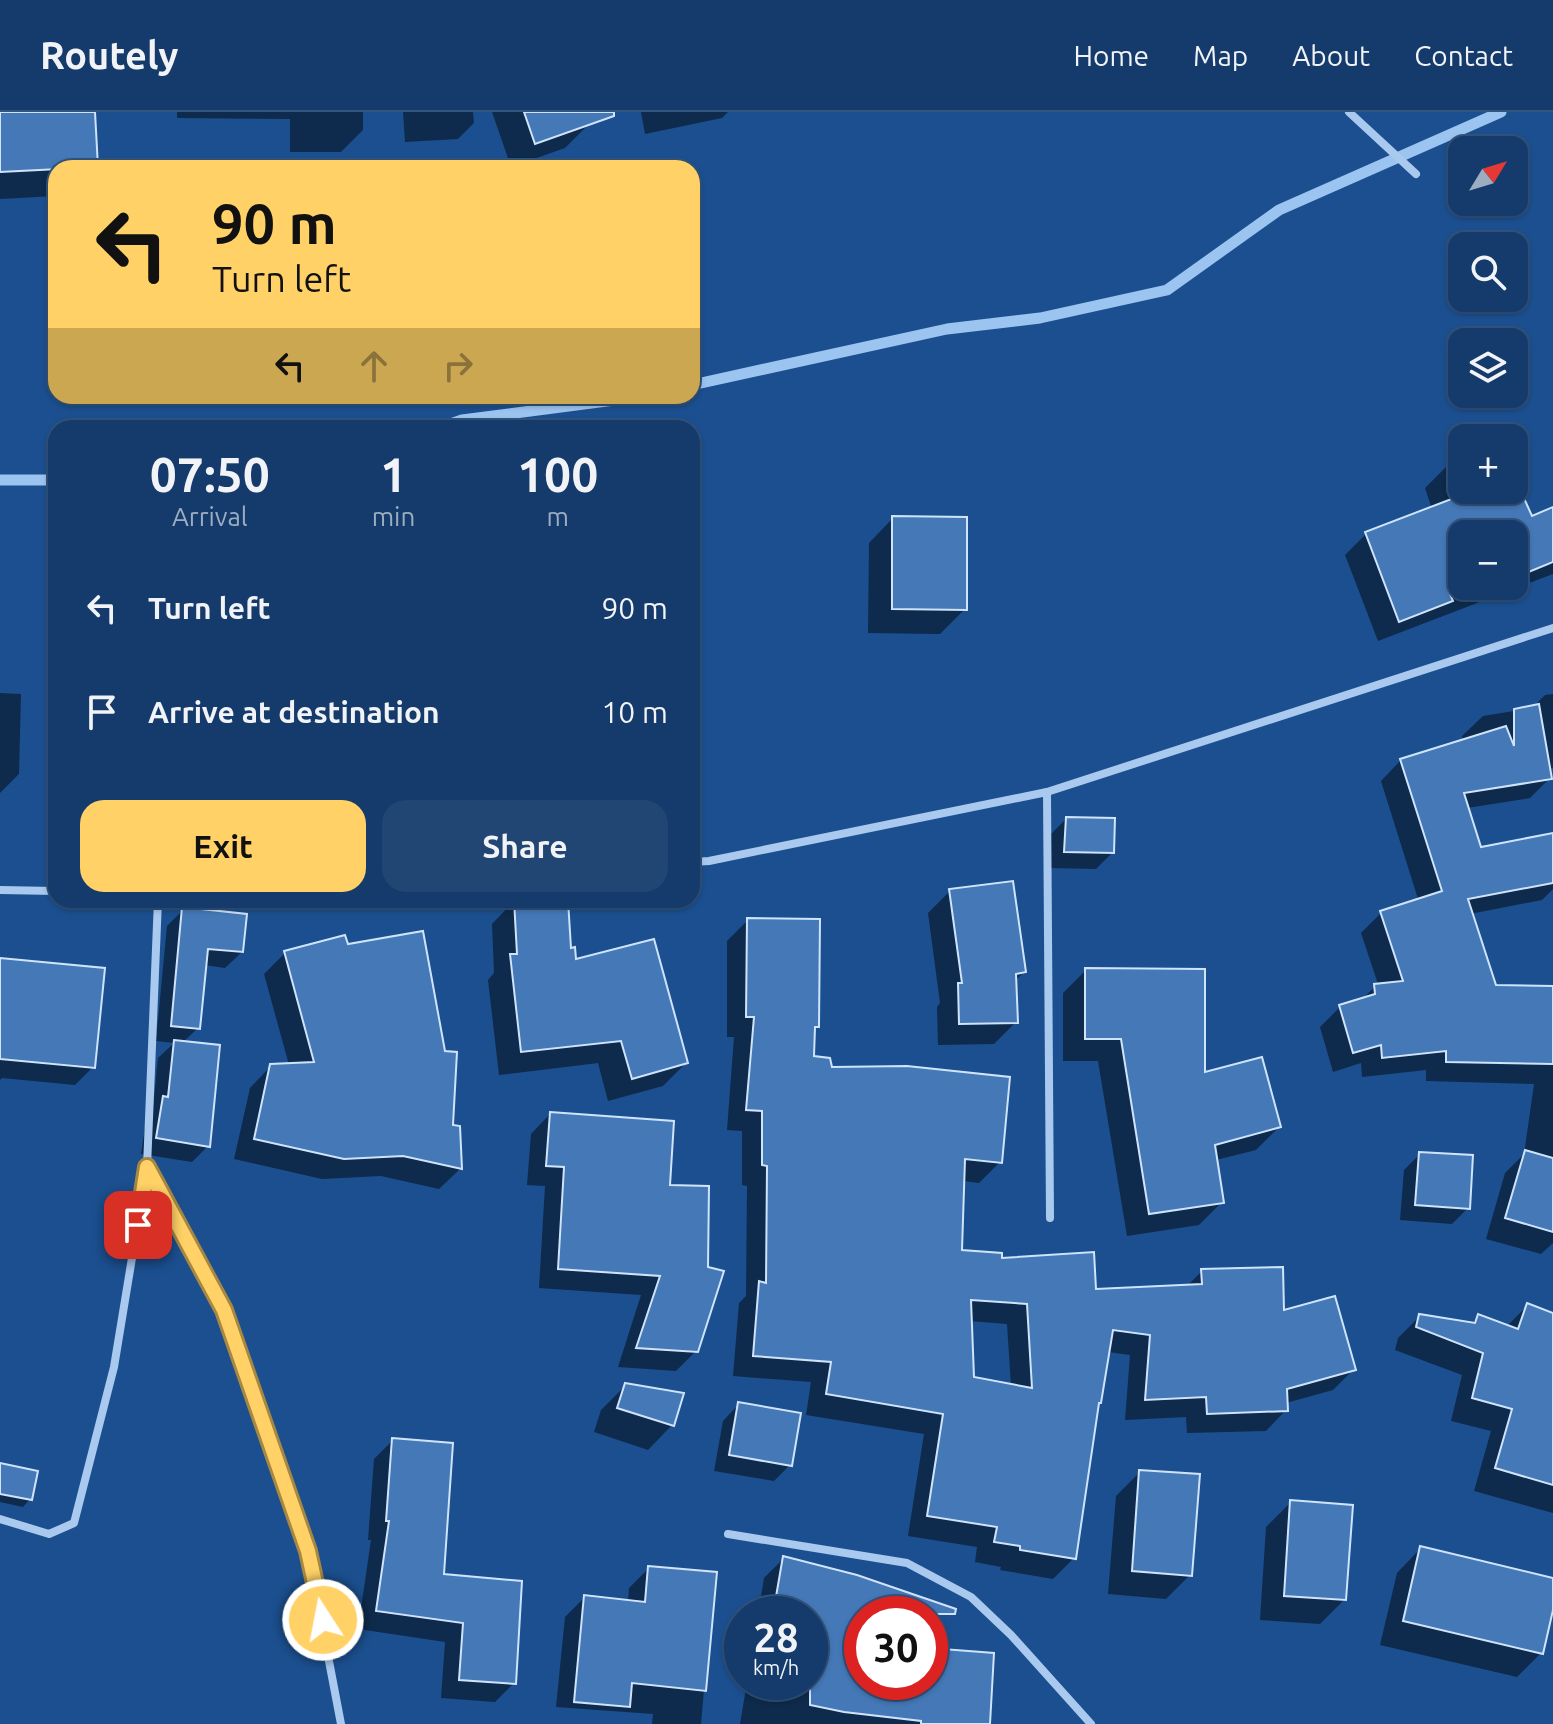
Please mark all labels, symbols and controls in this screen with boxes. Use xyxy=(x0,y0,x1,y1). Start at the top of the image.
text: Routely xyxy=(40,34,178,76)
text: Home xyxy=(1074,40,1149,71)
text: Map xyxy=(1193,40,1248,71)
text: About xyxy=(1292,40,1370,71)
text: Contact xyxy=(1414,40,1513,71)
north arrow xyxy=(1448,136,1528,216)
map controls xyxy=(1448,136,1528,600)
icon: left xyxy=(80,192,184,296)
text: 90 m xyxy=(212,192,337,255)
button: search xyxy=(1448,232,1528,312)
text: Turn left xyxy=(212,258,351,299)
button: layers xyxy=(1448,328,1528,408)
icon: left xyxy=(268,344,312,388)
icon: ahead xyxy=(352,344,396,388)
icon: right xyxy=(436,344,480,388)
button: + xyxy=(1448,424,1528,504)
text: 07:50 xyxy=(150,447,270,501)
text: 1 xyxy=(380,447,407,501)
text: 100 xyxy=(517,447,598,501)
text: Arrival xyxy=(172,502,248,531)
text: min xyxy=(372,502,415,531)
text: m xyxy=(546,502,569,531)
button: − xyxy=(1448,520,1528,600)
icon: left xyxy=(80,586,124,630)
text: Turn left xyxy=(148,591,270,625)
text: 90 m xyxy=(601,591,668,625)
icon: arrive xyxy=(80,690,124,734)
text: Arrive at destination xyxy=(148,695,440,729)
text: 10 m xyxy=(601,695,668,729)
button: Exit xyxy=(80,800,366,892)
button: Share xyxy=(382,800,668,892)
pin xyxy=(104,1191,172,1259)
icon: arrive xyxy=(116,1203,160,1247)
position arrow xyxy=(281,1578,365,1662)
speed limit sign: 30 xyxy=(844,1596,948,1700)
text: 28 xyxy=(753,1615,799,1660)
text: km/h xyxy=(753,1656,799,1679)

